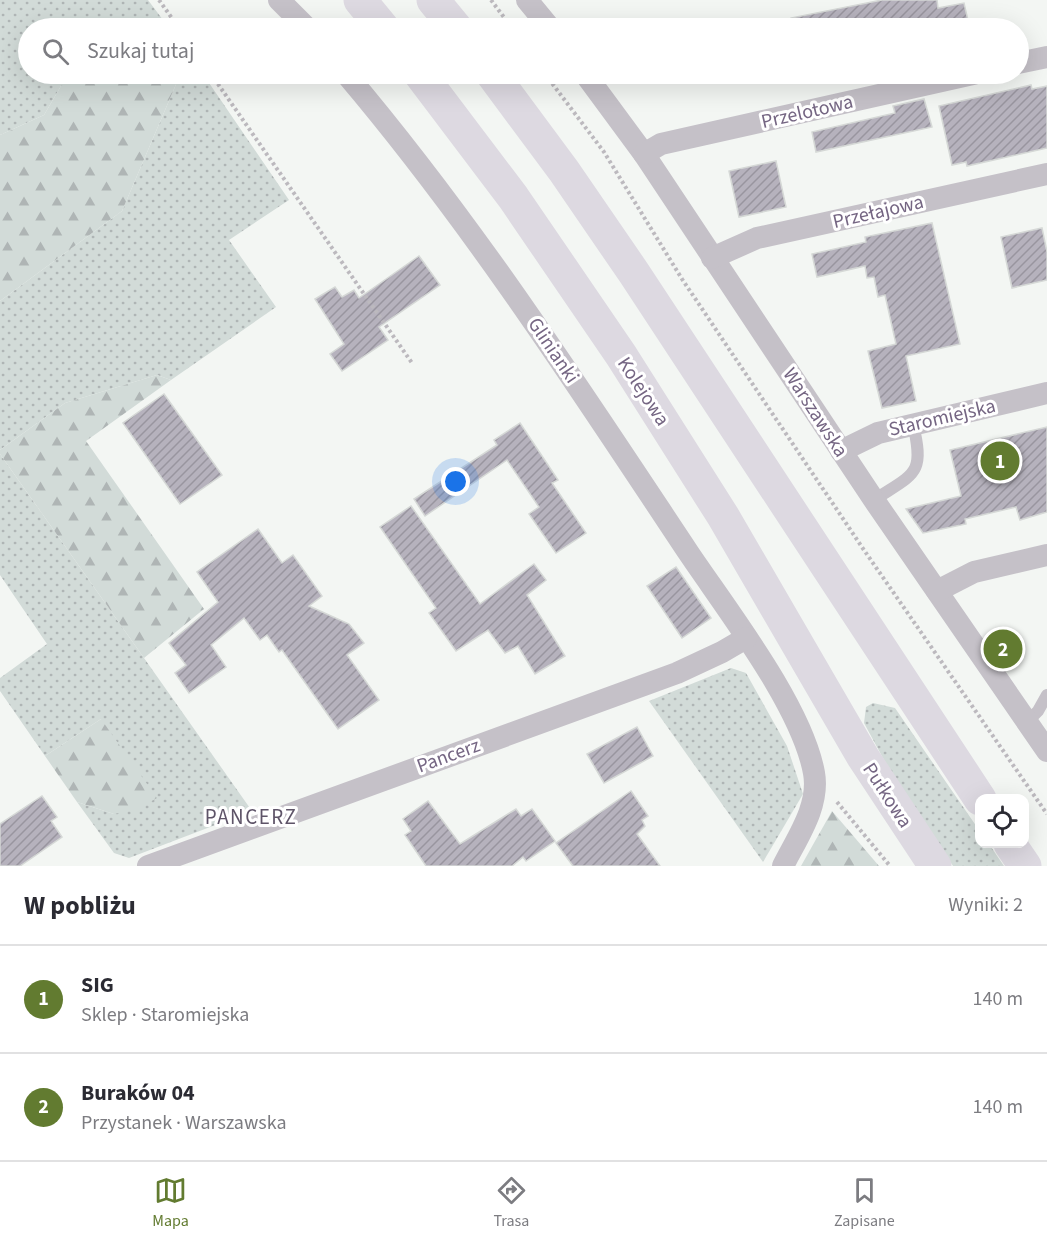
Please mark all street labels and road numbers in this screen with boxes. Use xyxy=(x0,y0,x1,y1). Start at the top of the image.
street label: Przelotowa xyxy=(759,88,856,136)
street label: Przełajowa xyxy=(830,188,926,236)
street label: Glinianki xyxy=(521,312,585,389)
street label: Kolejowa xyxy=(610,352,676,432)
street label: Warszawska xyxy=(776,362,855,463)
street label: Staromiejska xyxy=(886,392,998,444)
street label: Pancerz xyxy=(413,732,484,780)
street label: Pułkowa xyxy=(856,757,919,834)

